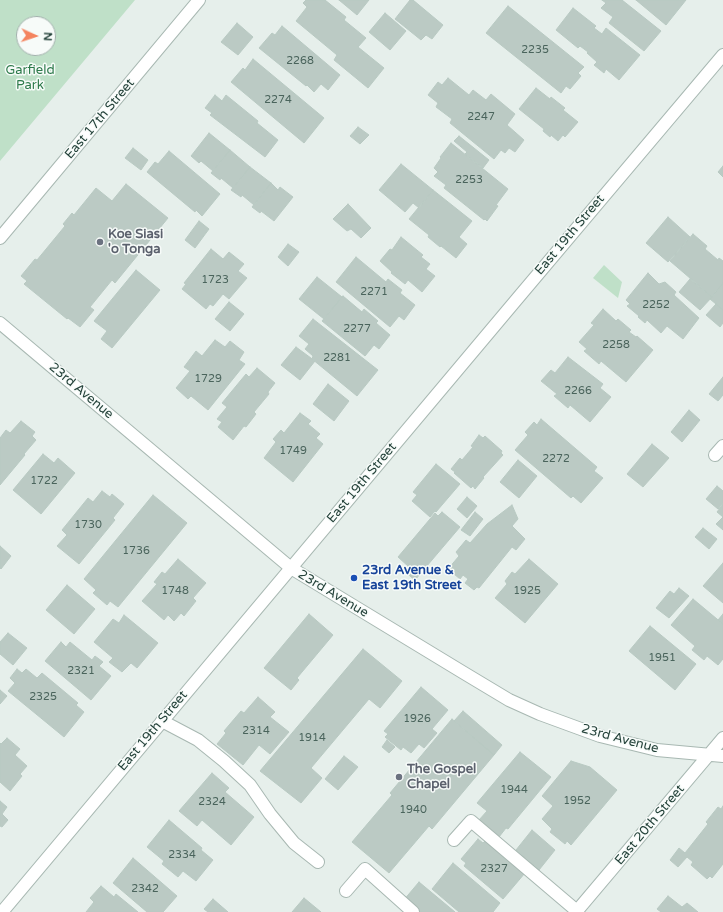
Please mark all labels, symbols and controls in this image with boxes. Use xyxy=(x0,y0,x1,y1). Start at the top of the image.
north arrow xyxy=(16,16,56,56)
text: N xyxy=(41,32,54,41)
house number: 2235 xyxy=(521,43,549,57)
house number: 2268 xyxy=(286,54,314,68)
park label: Garfield Park xyxy=(5,63,55,94)
street label: East 17th Street xyxy=(62,76,138,162)
house number: 2274 xyxy=(264,93,292,107)
house number: 2247 xyxy=(467,110,495,124)
house number: 2253 xyxy=(455,173,483,187)
street label: East 19th Street xyxy=(532,192,608,278)
place label: Koe Siasi 'o Tonga xyxy=(108,227,163,258)
marker: Koe Siasi 'o Tonga xyxy=(95,237,105,247)
house number: 1723 xyxy=(201,273,229,287)
house number: 2271 xyxy=(360,285,388,299)
house number: 2252 xyxy=(642,298,670,312)
house number: 2277 xyxy=(343,322,371,336)
house number: 2258 xyxy=(602,338,630,352)
house number: 2281 xyxy=(323,351,351,365)
street label: 23rd Avenue xyxy=(46,360,116,422)
house number: 1729 xyxy=(194,372,222,386)
house number: 2266 xyxy=(564,384,592,398)
street label: East 19th Street xyxy=(324,440,400,526)
house number: 1749 xyxy=(279,444,307,458)
house number: 2272 xyxy=(542,452,570,466)
house number: 1722 xyxy=(30,474,58,488)
house number: 1730 xyxy=(74,518,102,532)
house number: 1736 xyxy=(122,544,150,558)
place label: 23rd Avenue & East 19th Street xyxy=(362,563,462,594)
street label: 23rd Avenue xyxy=(295,567,371,621)
marker: 23rd Avenue & East 19th Street xyxy=(349,573,359,583)
house number: 1748 xyxy=(161,584,189,598)
house number: 1925 xyxy=(513,584,541,598)
house number: 1951 xyxy=(648,651,676,665)
house number: 2321 xyxy=(67,664,95,678)
street label: East 19th Street xyxy=(115,688,191,774)
house number: 2325 xyxy=(29,690,57,704)
house number: 1926 xyxy=(403,712,431,726)
street label: 23rd Avenue xyxy=(580,721,660,757)
house number: 2314 xyxy=(242,724,270,738)
house number: 1914 xyxy=(298,731,326,745)
place label: The Gospel Chapel xyxy=(407,762,476,793)
marker: The Gospel Chapel xyxy=(394,772,404,782)
street label: East 20th Street xyxy=(612,782,688,868)
house number: 1944 xyxy=(500,783,528,797)
house number: 1952 xyxy=(563,794,591,808)
house number: 2324 xyxy=(198,795,226,809)
house number: 1940 xyxy=(399,803,427,817)
house number: 2334 xyxy=(168,848,196,862)
house number: 2327 xyxy=(480,862,508,876)
house number: 2342 xyxy=(131,882,159,896)

